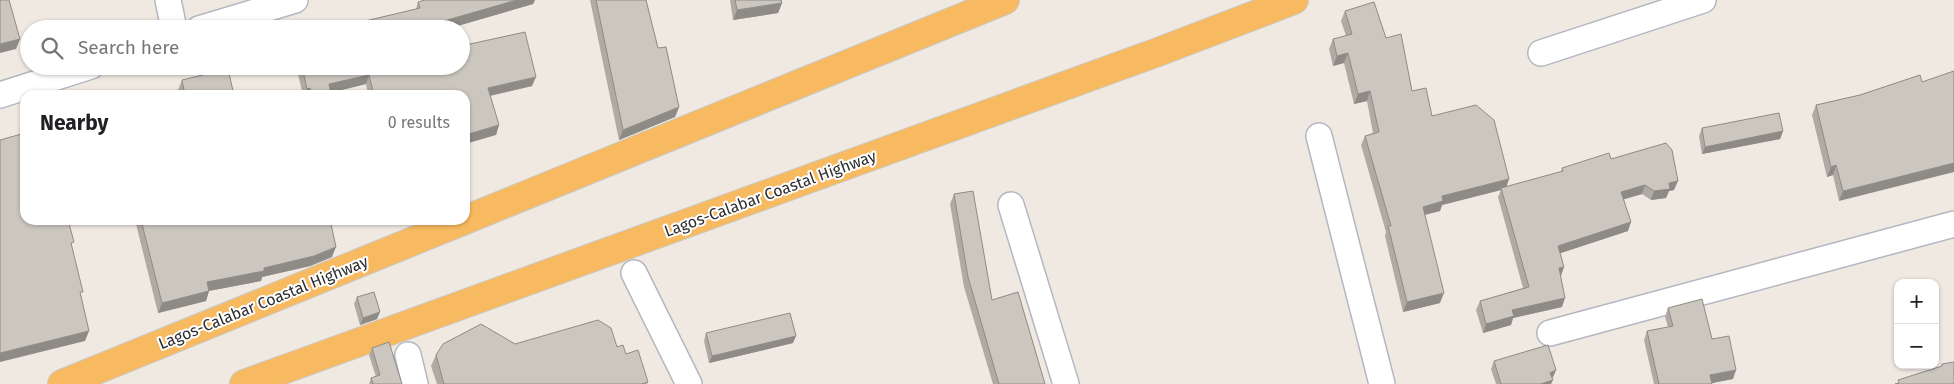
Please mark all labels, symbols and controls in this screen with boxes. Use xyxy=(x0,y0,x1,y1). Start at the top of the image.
search box xyxy=(20,20,470,75)
icon: search xyxy=(38,34,66,62)
text: Search here xyxy=(78,36,179,59)
text: Nearby xyxy=(40,110,108,136)
text: 0 results xyxy=(388,113,450,132)
street label: Lagos-Calabar Coastal Highway xyxy=(662,146,879,241)
street label: Lagos-Calabar Coastal Highway xyxy=(156,252,371,353)
map controls xyxy=(1894,279,1939,369)
button: + xyxy=(1894,279,1939,324)
button: − xyxy=(1894,324,1939,369)

